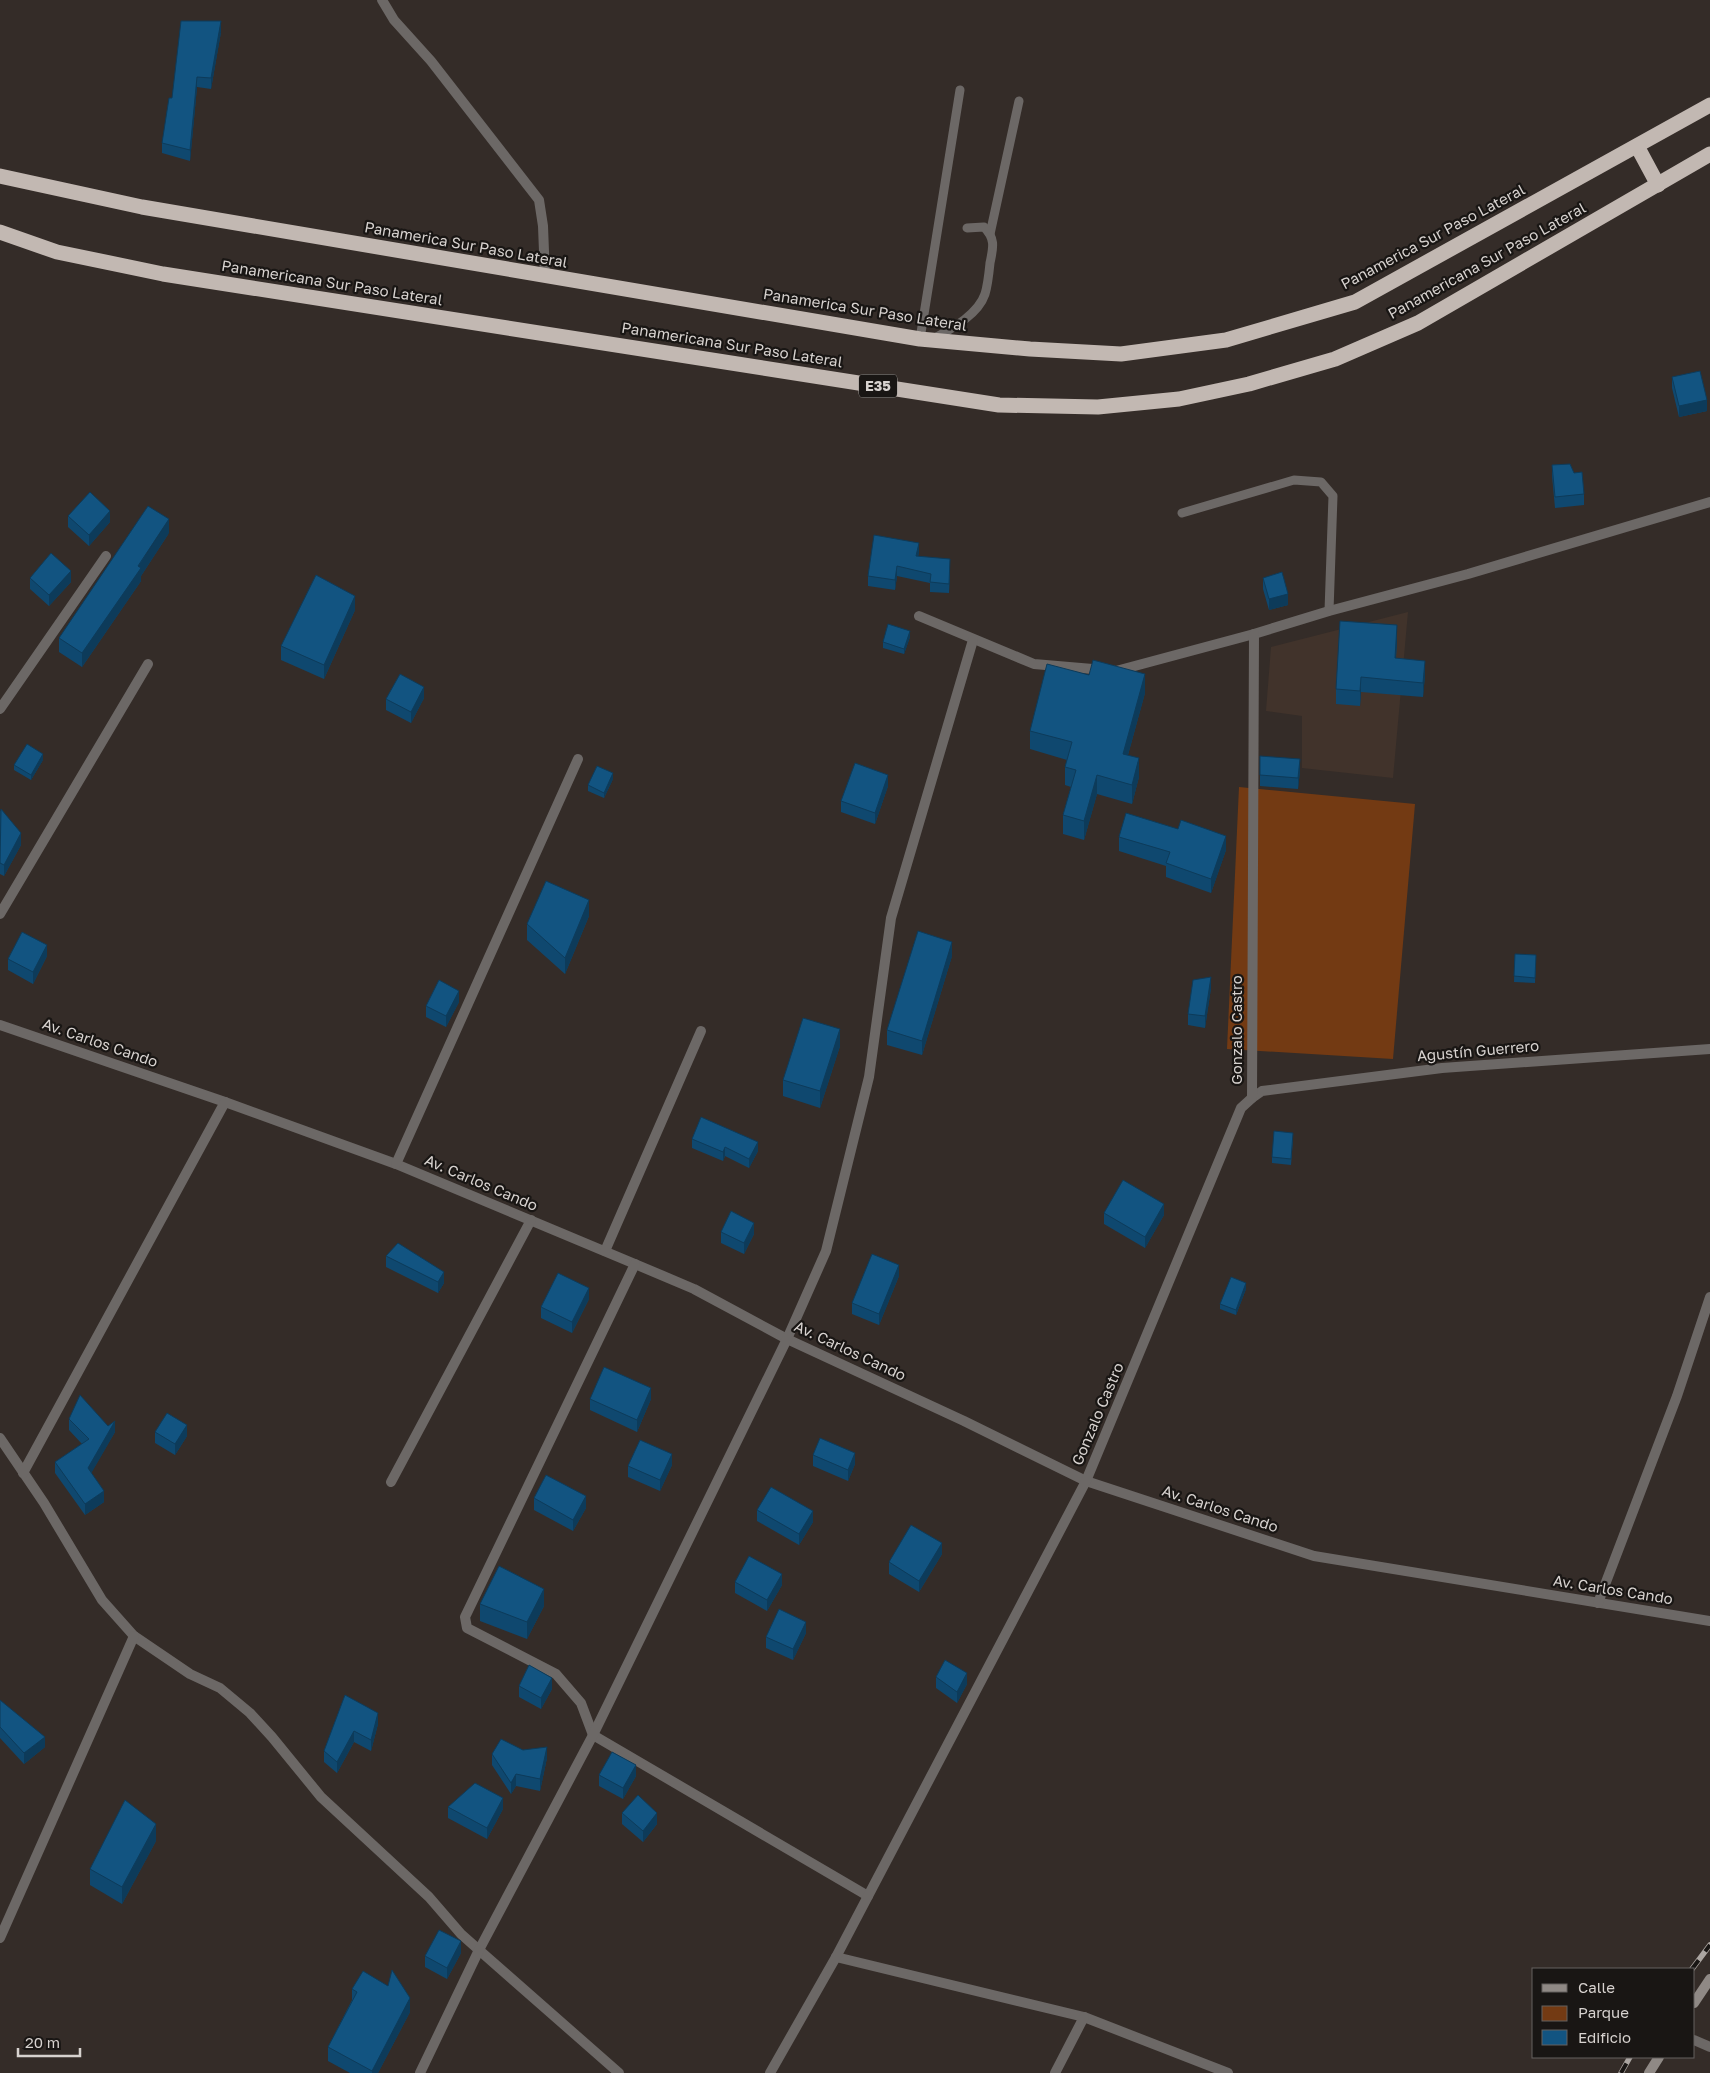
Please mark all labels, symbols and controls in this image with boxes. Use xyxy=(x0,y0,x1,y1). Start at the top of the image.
street label: Panamerica Sur Paso Lateral xyxy=(1337,180,1528,292)
street label: Panamericana Sur Paso Lateral xyxy=(1384,198,1589,322)
street label: Panamerica Sur Paso Lateral xyxy=(363,217,569,271)
street label: Panamericana Sur Paso Lateral xyxy=(220,256,444,308)
street label: Panamerica Sur Paso Lateral xyxy=(762,284,968,334)
street label: Panamericana Sur Paso Lateral xyxy=(620,318,844,370)
road number: E35 xyxy=(859,374,897,398)
street label: Gonzalo Castro xyxy=(1227,975,1245,1085)
street label: Av. Carlos Cando xyxy=(40,1014,160,1070)
street label: Agustín Guerrero xyxy=(1416,1036,1540,1064)
street label: Av. Carlos Cando xyxy=(422,1150,541,1214)
street label: Av. Carlos Cando xyxy=(792,1316,909,1384)
street label: Gonzalo Castro xyxy=(1067,1360,1127,1468)
street label: Av. Carlos Cando xyxy=(1160,1481,1281,1535)
street label: Av. Carlos Cando xyxy=(1552,1571,1674,1607)
legend xyxy=(1532,1968,1695,2058)
text: Calle xyxy=(1578,1978,1615,1996)
text: Parque xyxy=(1578,2003,1629,2021)
scale bar xyxy=(18,2026,80,2058)
text: Edificio xyxy=(1578,2028,1631,2046)
text: 20 m xyxy=(25,2033,60,2051)

